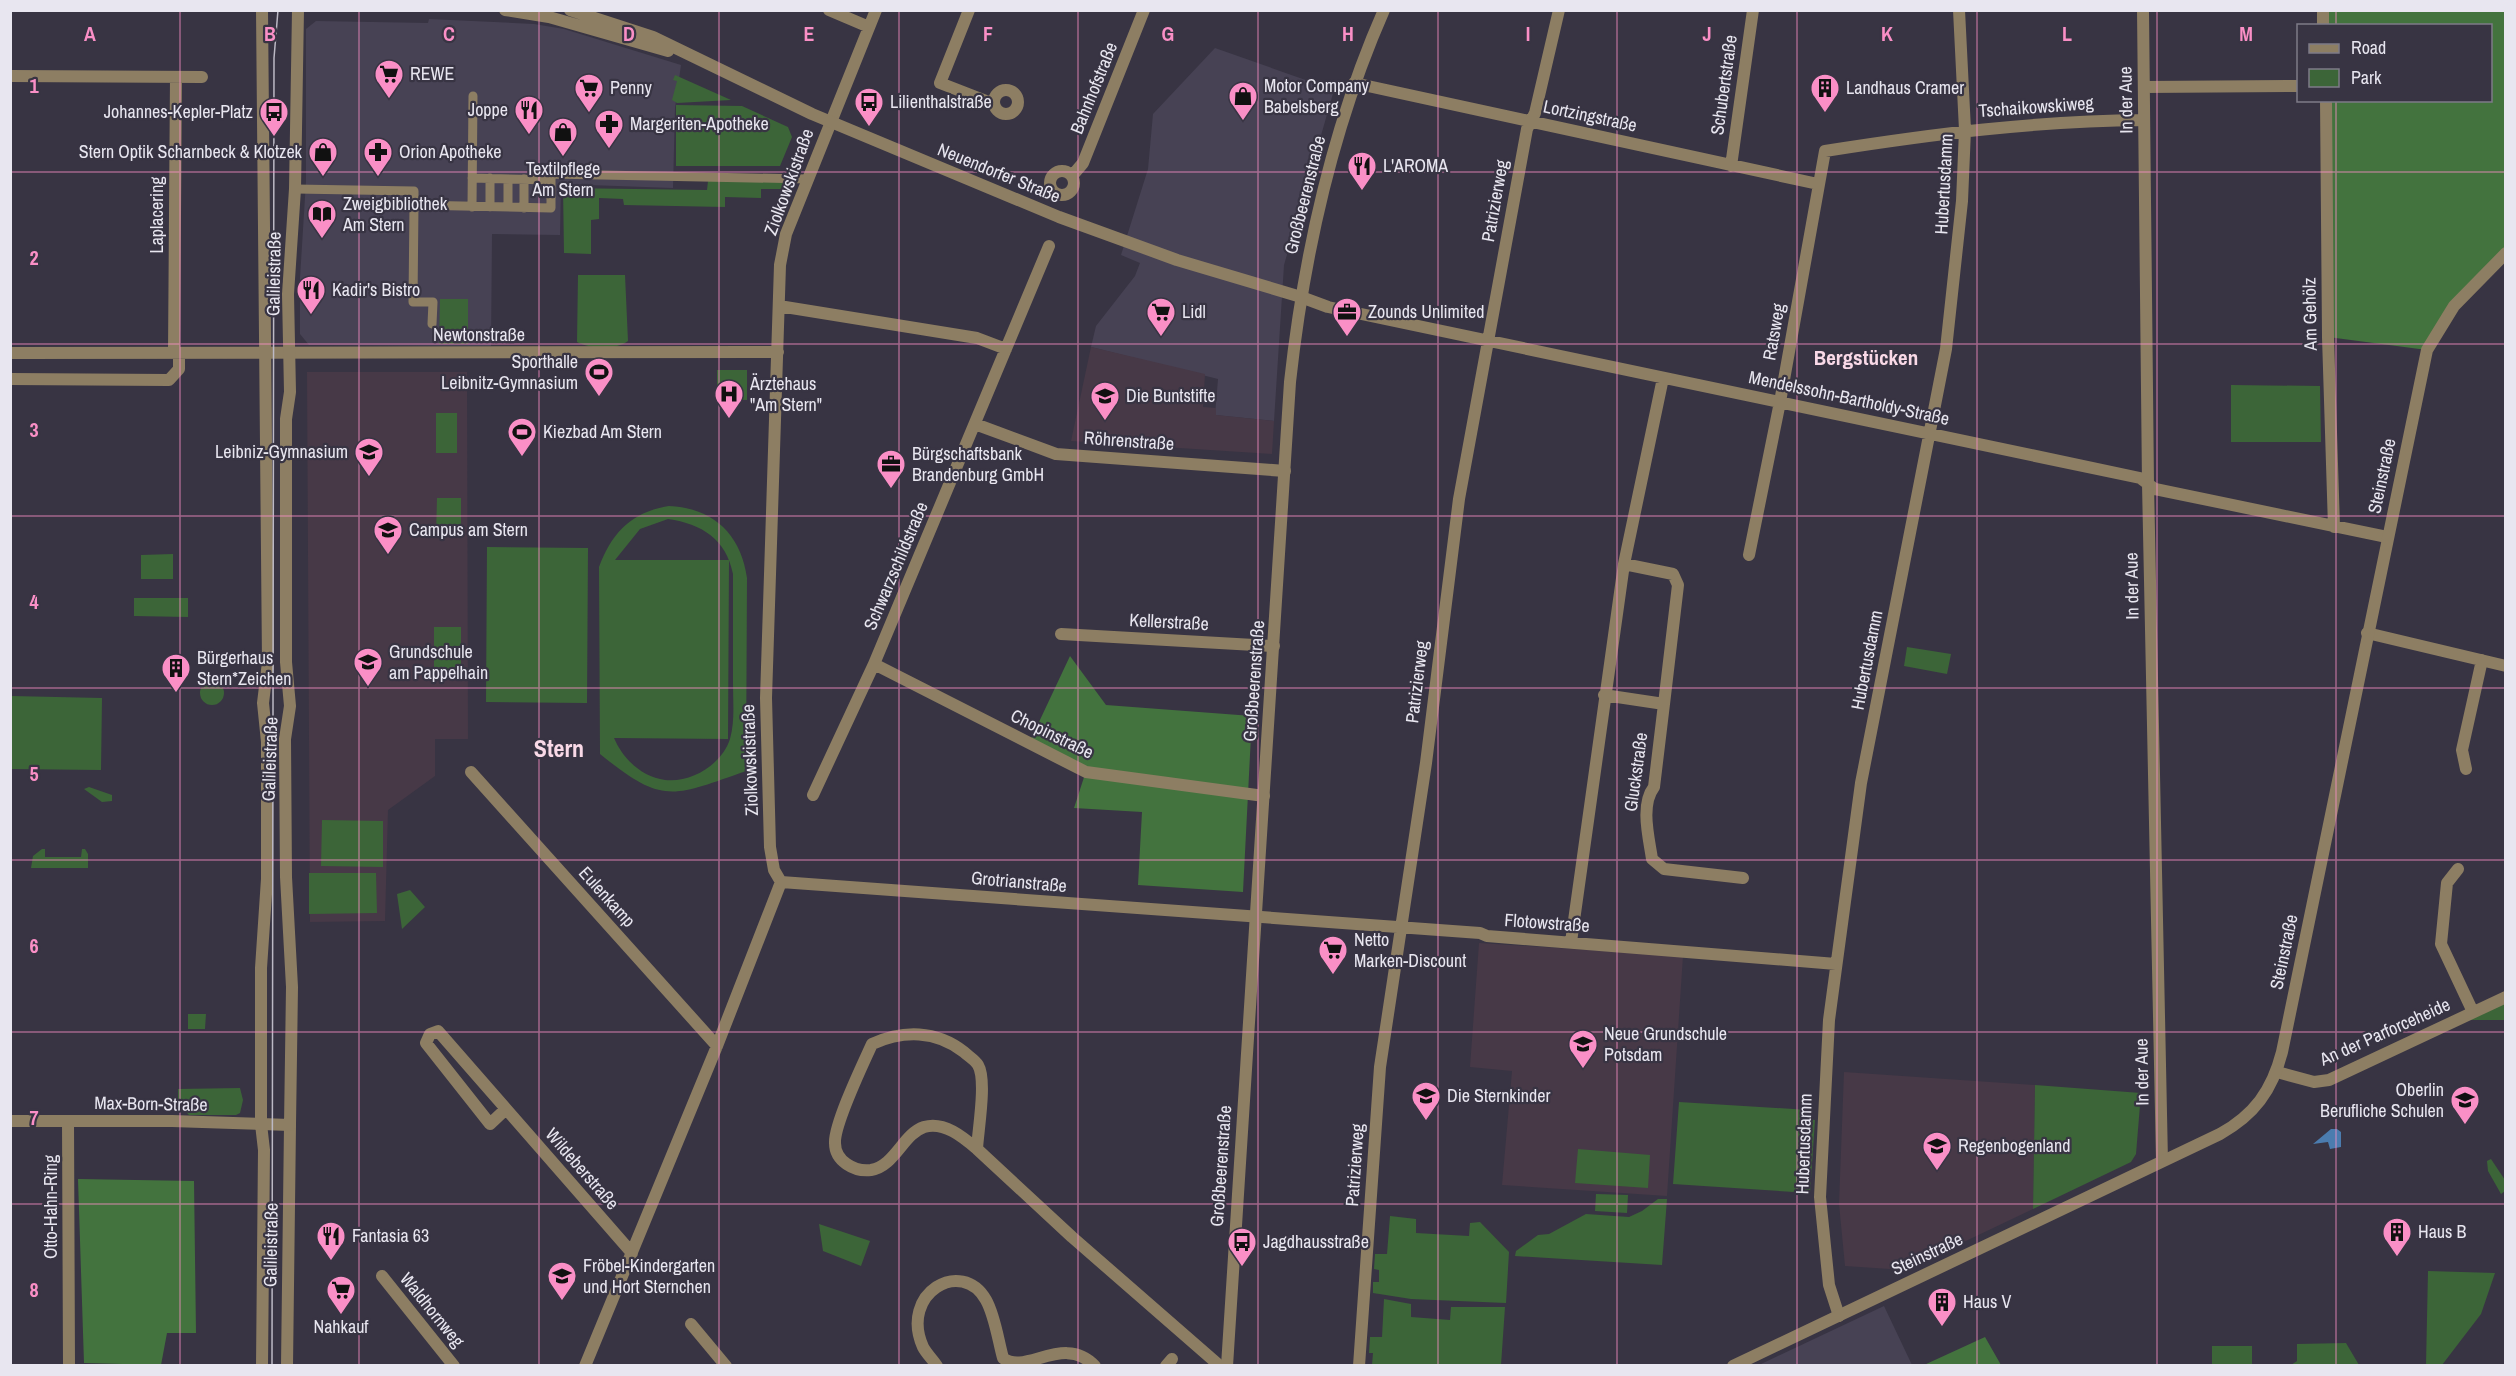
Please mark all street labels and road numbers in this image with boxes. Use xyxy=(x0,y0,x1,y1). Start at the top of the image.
street label: Schubertstraße xyxy=(1704,33,1743,137)
street label: Bahnhofstraße xyxy=(1064,38,1123,137)
street label: In der Aue xyxy=(2112,66,2139,134)
street label: Tschaikowskiweg xyxy=(1978,90,2095,123)
street label: Lortzingstraße xyxy=(1541,93,1639,138)
street label: Ziolkowskistraße xyxy=(758,125,819,239)
street label: Großbeerenstraße xyxy=(1278,133,1331,257)
street label: Hubertusdamm xyxy=(1928,133,1959,235)
street label: Neuendorfer Straße xyxy=(934,137,1064,209)
street label: Patrizierweg xyxy=(1475,157,1514,244)
street label: Laplacering xyxy=(144,176,169,254)
street label: Galileistraße xyxy=(260,232,287,316)
street label: Am Gehölz xyxy=(2296,277,2323,352)
street label: Ratsweg xyxy=(1756,301,1791,362)
street label: Newtonstraße xyxy=(433,322,525,347)
street label: Mendelssohn-Bartholdy-Straße xyxy=(1747,364,1952,431)
street label: Röhrenstraße xyxy=(1083,425,1175,456)
street label: Steinstraße xyxy=(2361,436,2402,516)
street label: Schwarzschildstraße xyxy=(857,498,934,634)
street label: In der Aue xyxy=(2118,552,2145,620)
street label: Kellerstraße xyxy=(1129,607,1209,636)
street label: Hubertusdamm xyxy=(1845,608,1888,712)
street label: Großbeerenstraße xyxy=(1237,620,1270,742)
street label: Patrizierweg xyxy=(1399,639,1434,725)
street label: Chopinstraße xyxy=(1007,703,1098,764)
street label: Ziolkowskistraße xyxy=(735,704,764,816)
street label: Galileistraße xyxy=(256,716,283,802)
street label: Gluckstraße xyxy=(1618,731,1653,813)
street label: Eulenkamp xyxy=(573,861,641,932)
street label: Grotrianstraße xyxy=(970,865,1068,898)
street label: Flotowstraße xyxy=(1504,907,1590,938)
street label: Steinstraße xyxy=(2263,912,2304,992)
street label: An der Parforceheide xyxy=(2315,992,2454,1072)
street label: In der Aue xyxy=(2128,1038,2155,1106)
street label: Max-Born-Straße xyxy=(94,1090,208,1117)
street label: Hubertusdamm xyxy=(1789,1093,1818,1195)
street label: Großbeerenstraße xyxy=(1204,1105,1237,1227)
street label: Wildeberstraße xyxy=(540,1122,625,1215)
street label: Patrizierweg xyxy=(1339,1122,1370,1207)
street label: Otto-Hahn-Ring xyxy=(38,1154,63,1259)
street label: Galileistraße xyxy=(257,1203,284,1287)
street label: Steinstraße xyxy=(1887,1226,1967,1281)
street label: Waldhornweg xyxy=(394,1267,471,1353)

